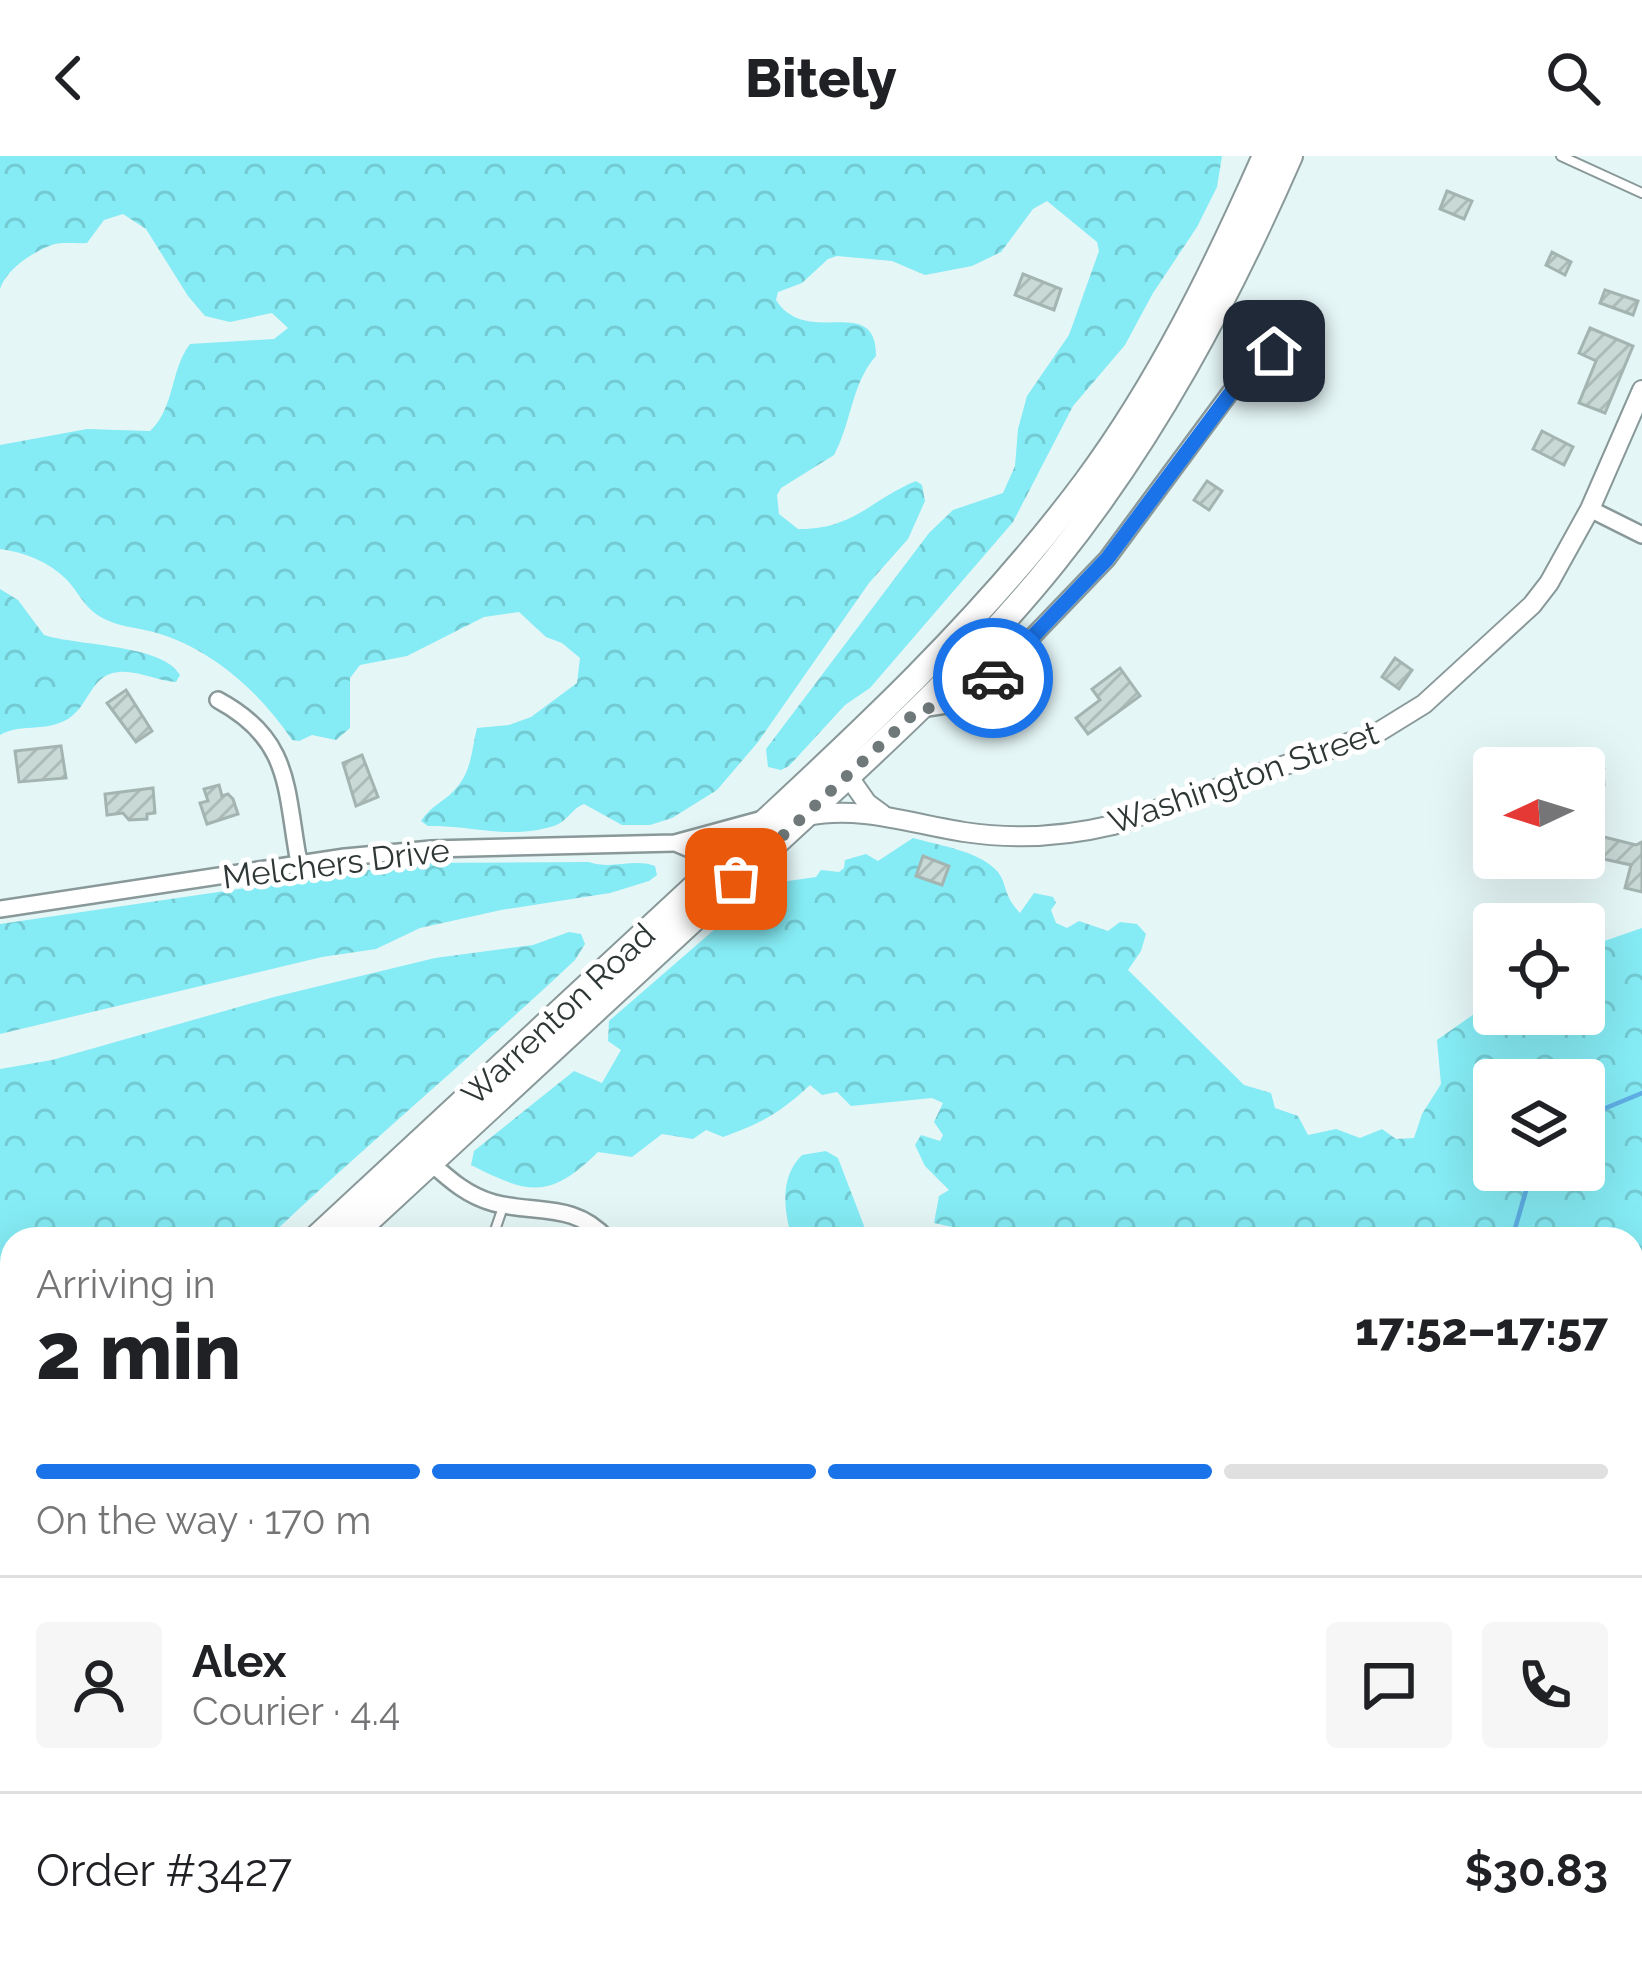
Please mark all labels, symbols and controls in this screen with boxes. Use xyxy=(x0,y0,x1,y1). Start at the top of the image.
icon: back xyxy=(36,45,102,111)
icon: search xyxy=(1540,45,1606,111)
text: Bitely xyxy=(745,46,897,110)
pin xyxy=(1223,300,1325,402)
icon: home xyxy=(1241,318,1307,384)
courier xyxy=(933,618,1053,738)
icon: car xyxy=(960,645,1026,711)
street label: Washington Street xyxy=(1103,713,1383,842)
north arrow xyxy=(1473,747,1605,879)
map controls xyxy=(1473,747,1605,1191)
pin xyxy=(685,828,787,930)
street label: Melchers Drive xyxy=(220,830,452,897)
icon: bag xyxy=(703,846,769,912)
button: locate xyxy=(1473,903,1605,1035)
street label: Warrenton Road xyxy=(454,915,663,1114)
button: layers xyxy=(1473,1059,1605,1191)
text: Arriving in xyxy=(36,1261,216,1307)
text: 17:52–17:57 xyxy=(1355,1303,1608,1356)
text: 2 min xyxy=(36,1306,241,1397)
text: On the way · 170 m xyxy=(36,1497,371,1543)
button: person xyxy=(36,1622,162,1748)
button: chat xyxy=(1326,1622,1452,1748)
button: phone xyxy=(1482,1622,1608,1748)
text: Alex xyxy=(192,1635,286,1688)
text: Courier · 4.4 xyxy=(192,1688,400,1734)
text: Order #3427 xyxy=(36,1844,292,1897)
text: $30.83 xyxy=(1465,1844,1608,1897)

